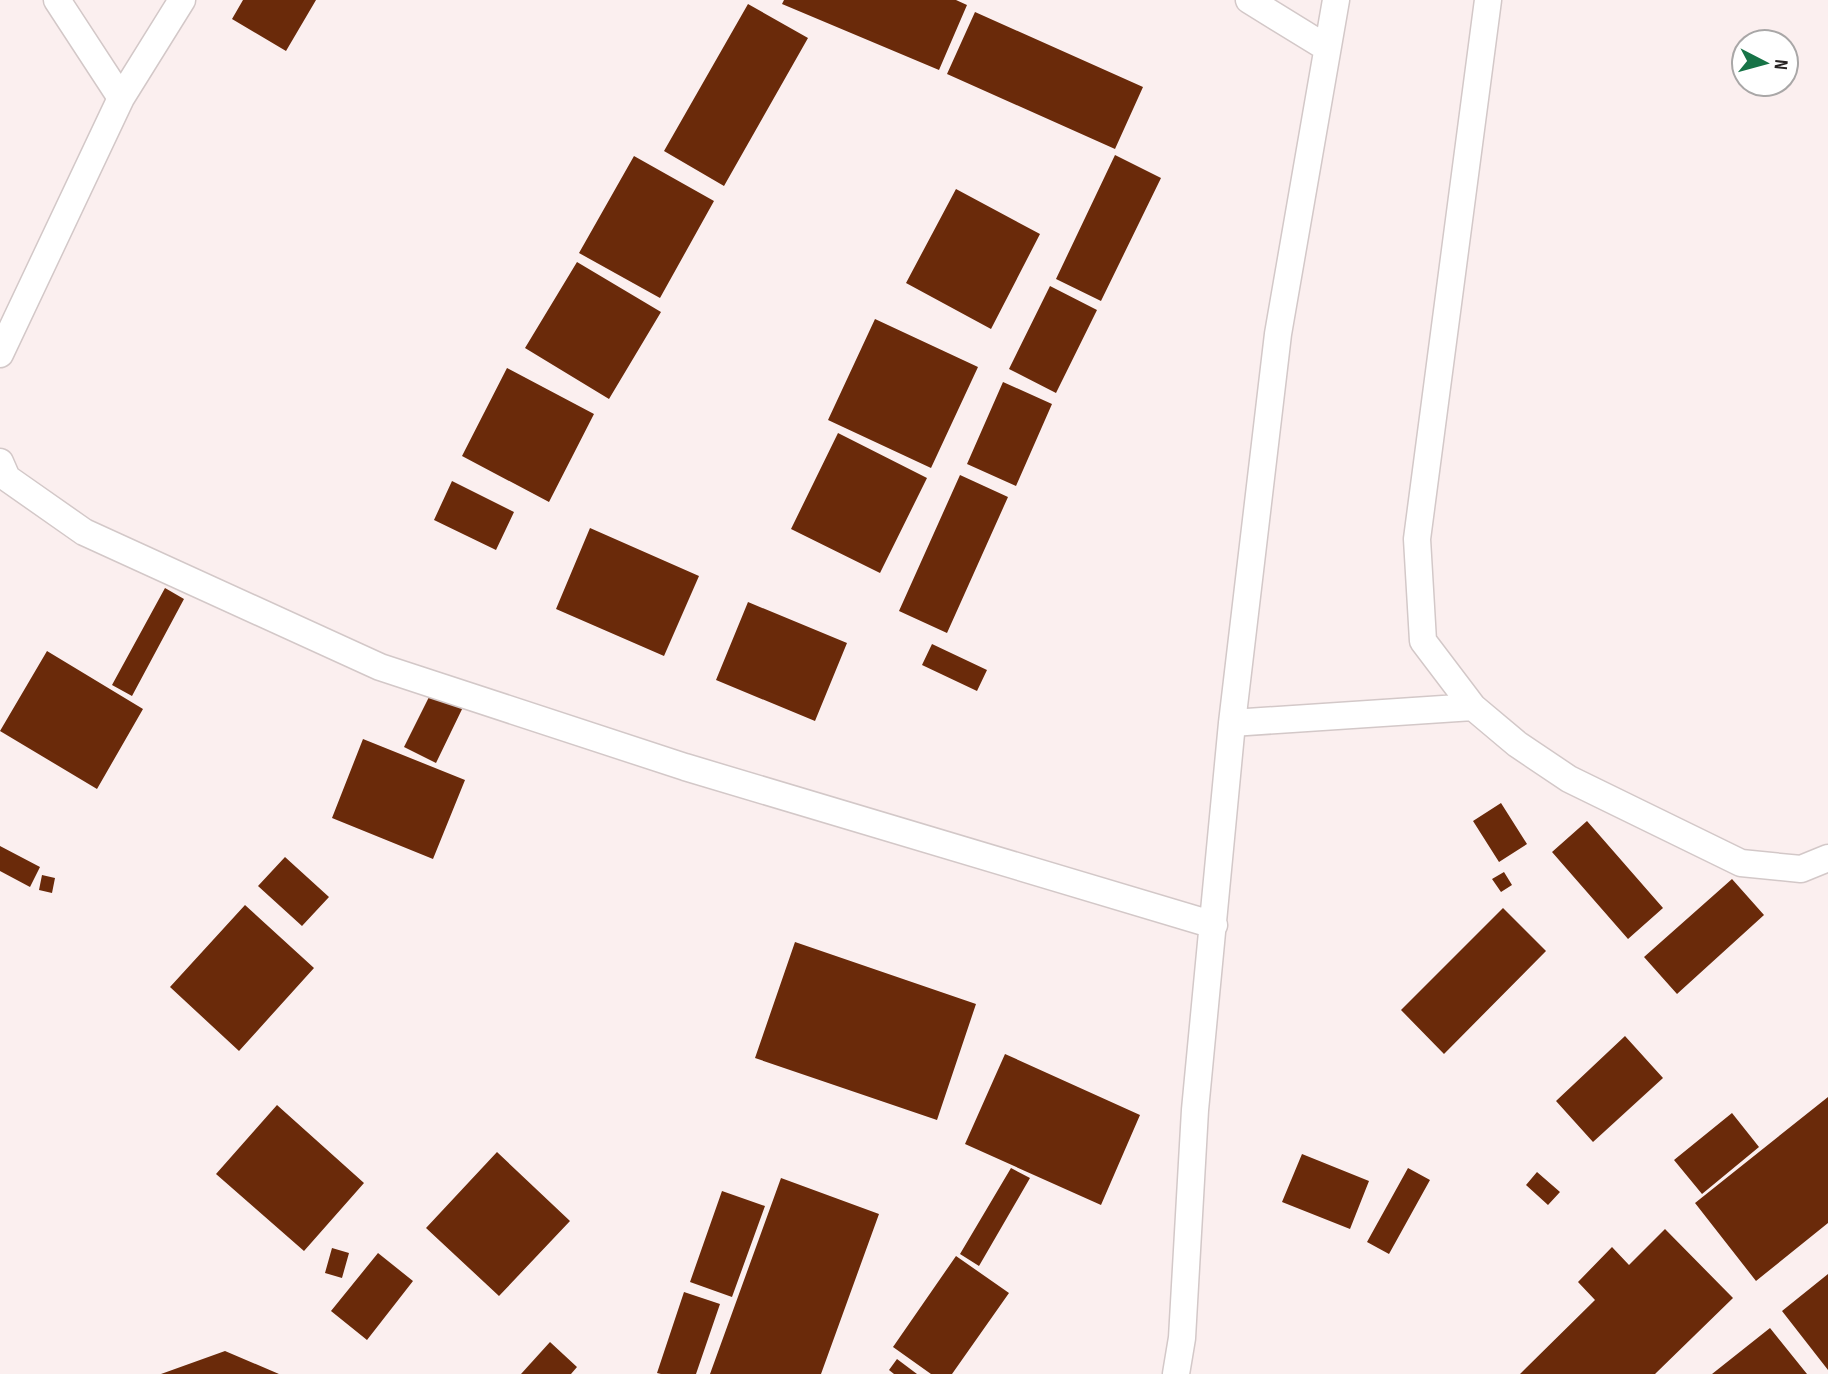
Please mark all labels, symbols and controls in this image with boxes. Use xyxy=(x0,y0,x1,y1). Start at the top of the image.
north arrow xyxy=(1730,28,1800,98)
text: N xyxy=(1768,58,1792,71)

